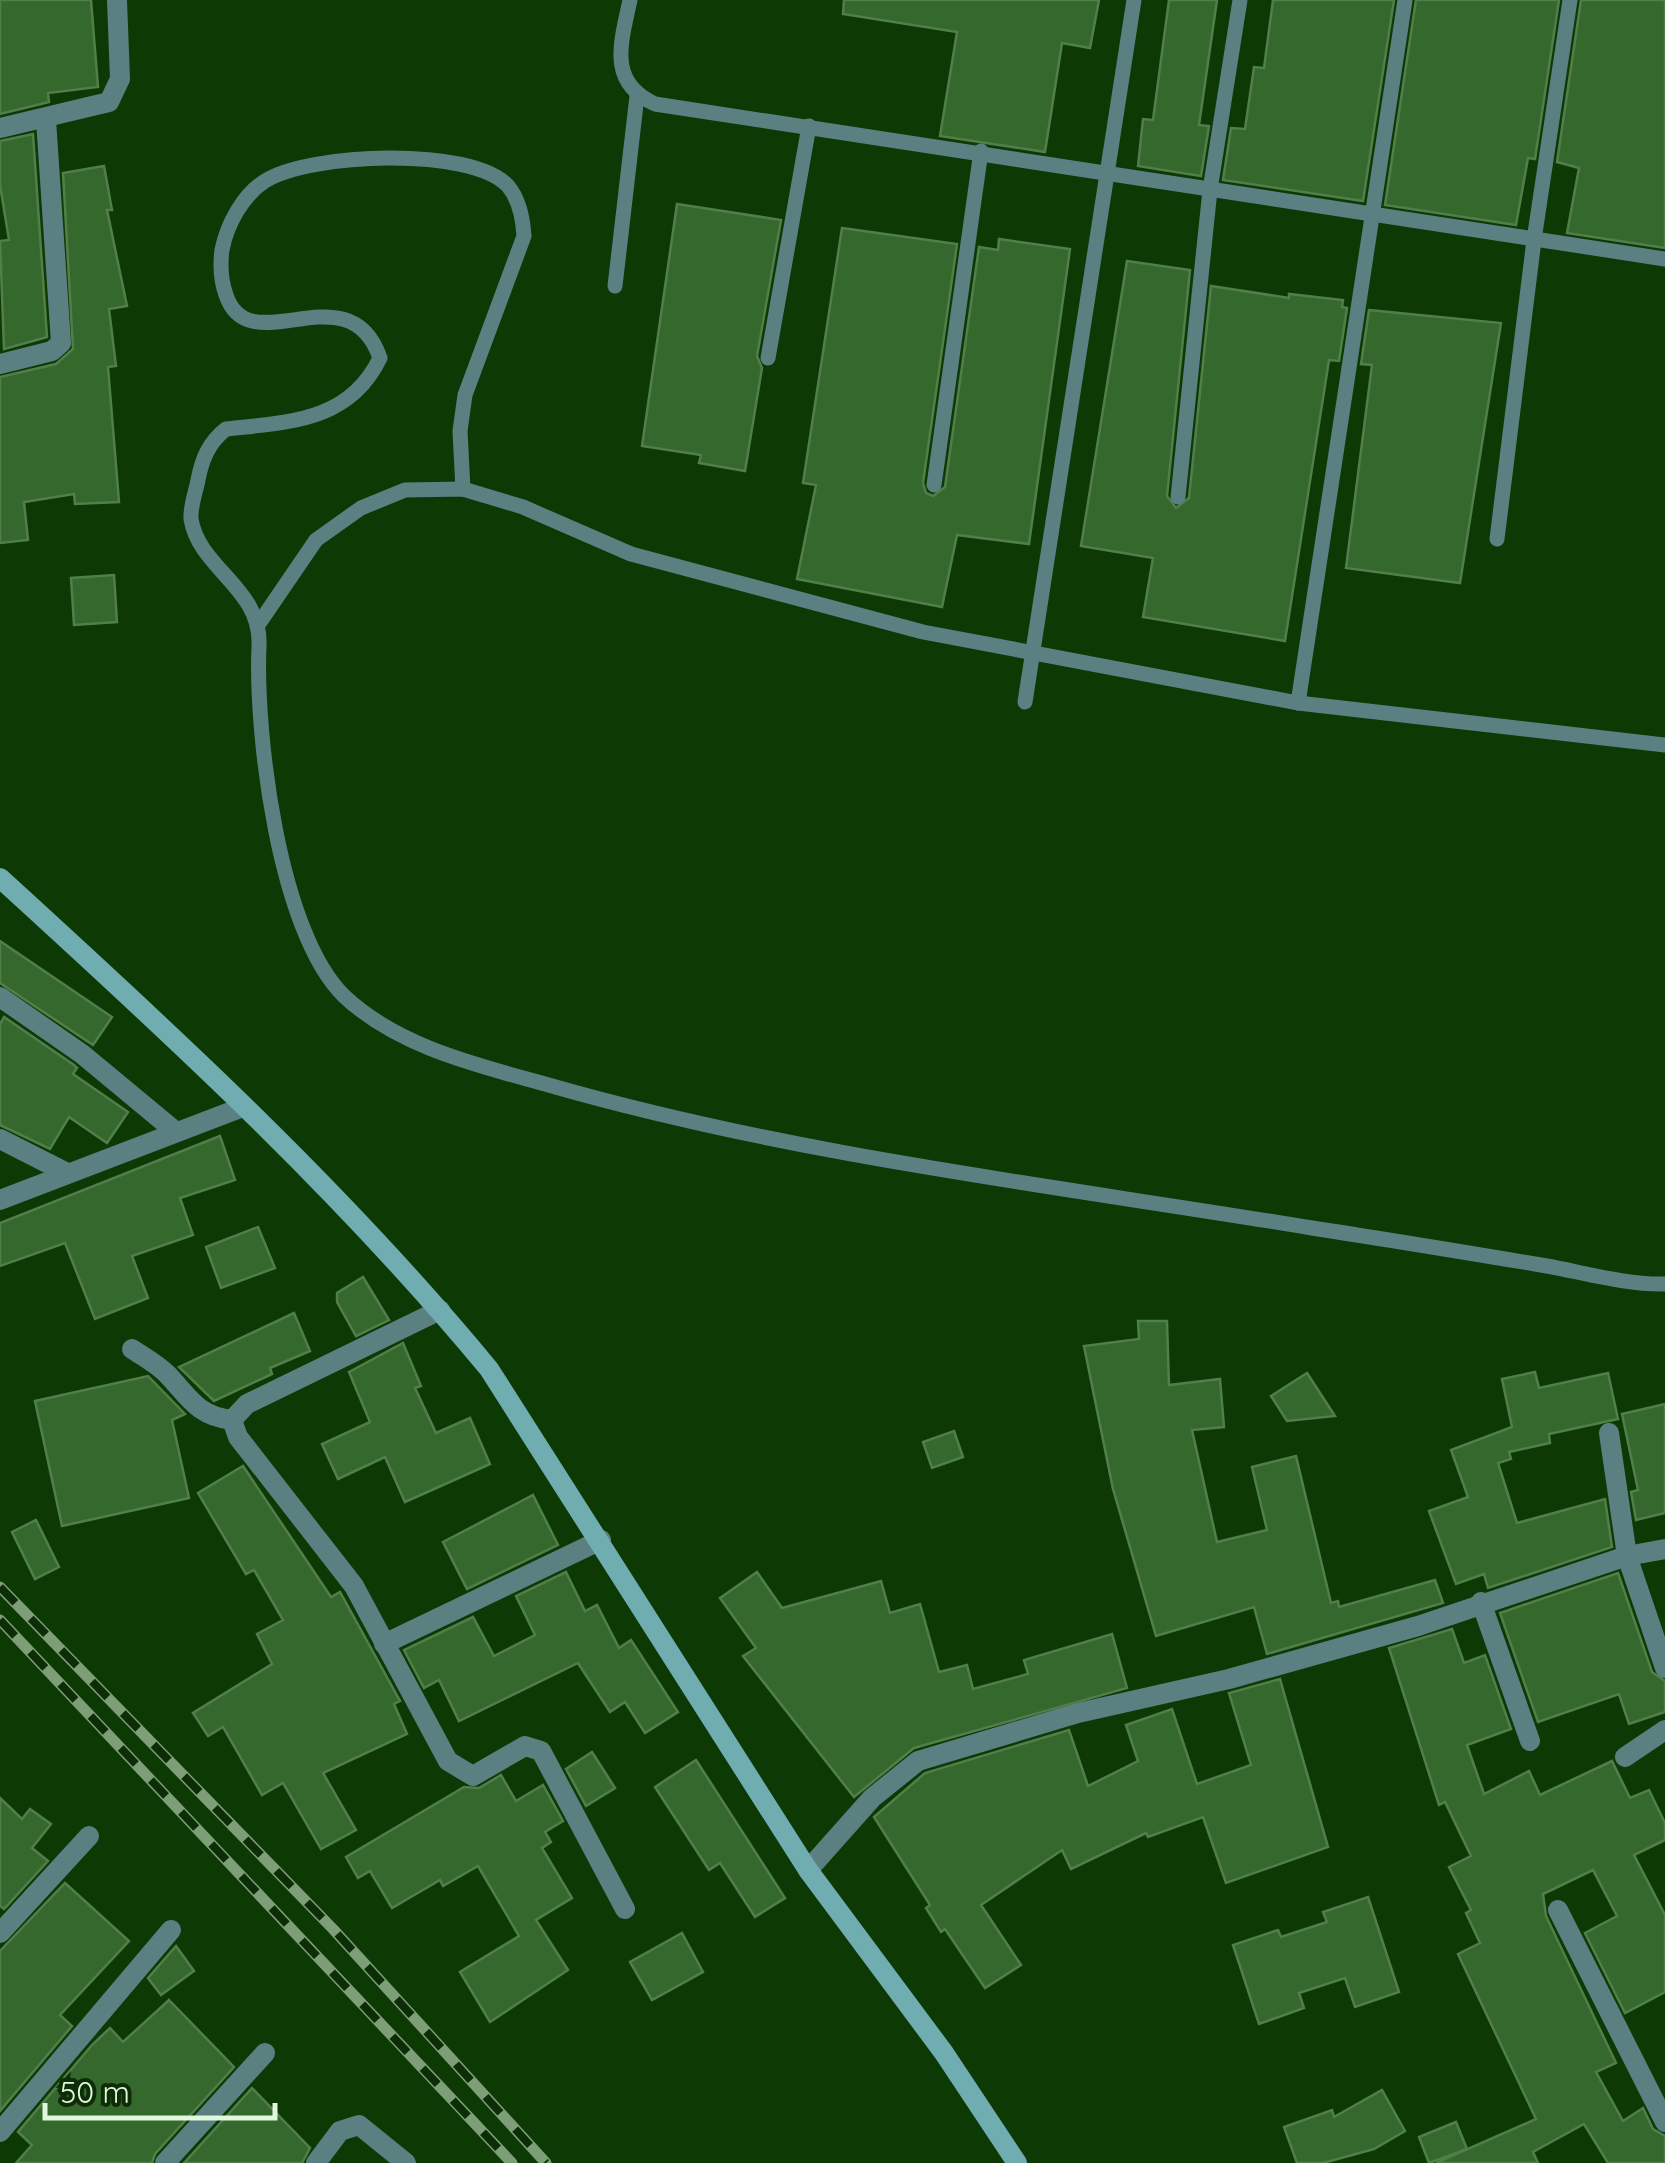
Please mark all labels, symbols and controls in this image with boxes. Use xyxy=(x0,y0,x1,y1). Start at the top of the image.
scale bar xyxy=(45,2058,275,2120)
text: 50 m xyxy=(60,2073,130,2111)

